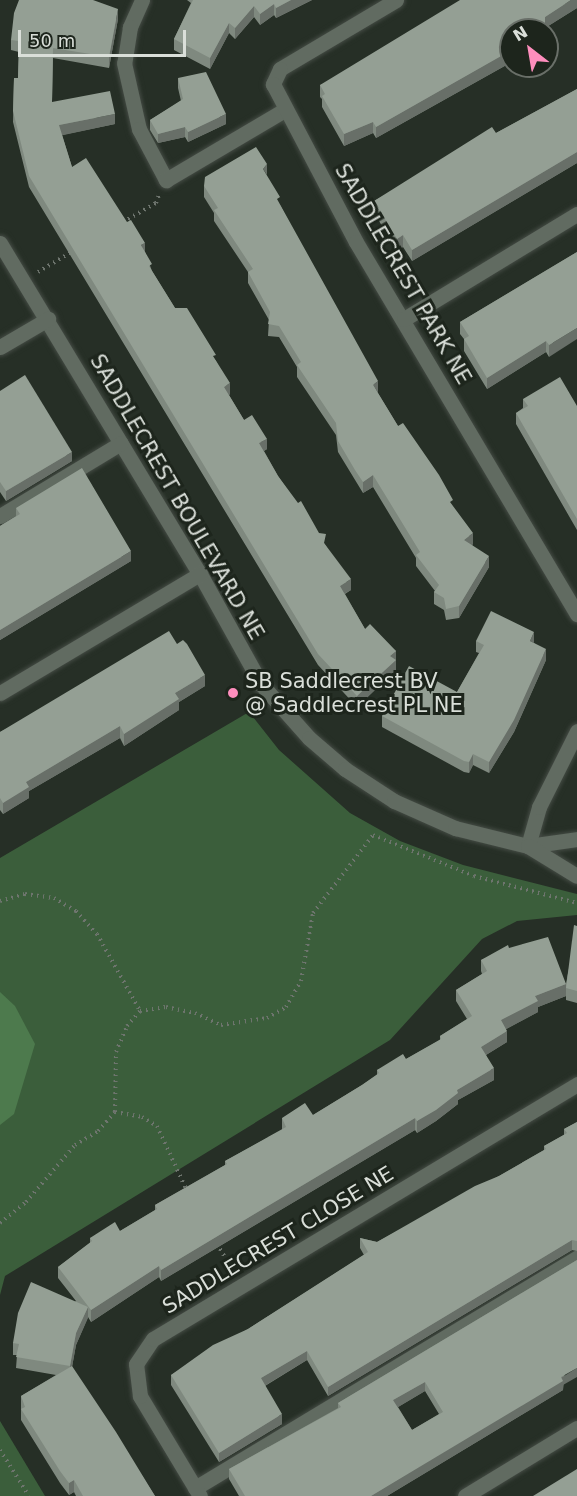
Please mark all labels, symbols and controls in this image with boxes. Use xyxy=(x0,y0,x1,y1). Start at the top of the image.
scale bar xyxy=(21,18,189,56)
north arrow xyxy=(499,18,559,78)
text: N xyxy=(510,22,531,45)
text: 50 m xyxy=(29,30,75,51)
street label: SADDLECREST PARK NE xyxy=(329,159,477,389)
street label: SADDLECREST BOULEVARD NE xyxy=(85,350,269,644)
place label: SB Saddlecrest BV @ Saddlecrest PL NE xyxy=(245,668,463,718)
marker: SB Saddlecrest BV @ Saddlecrest PL NE xyxy=(226,686,240,700)
street label: SADDLECREST CLOSE NE xyxy=(158,1161,398,1319)

